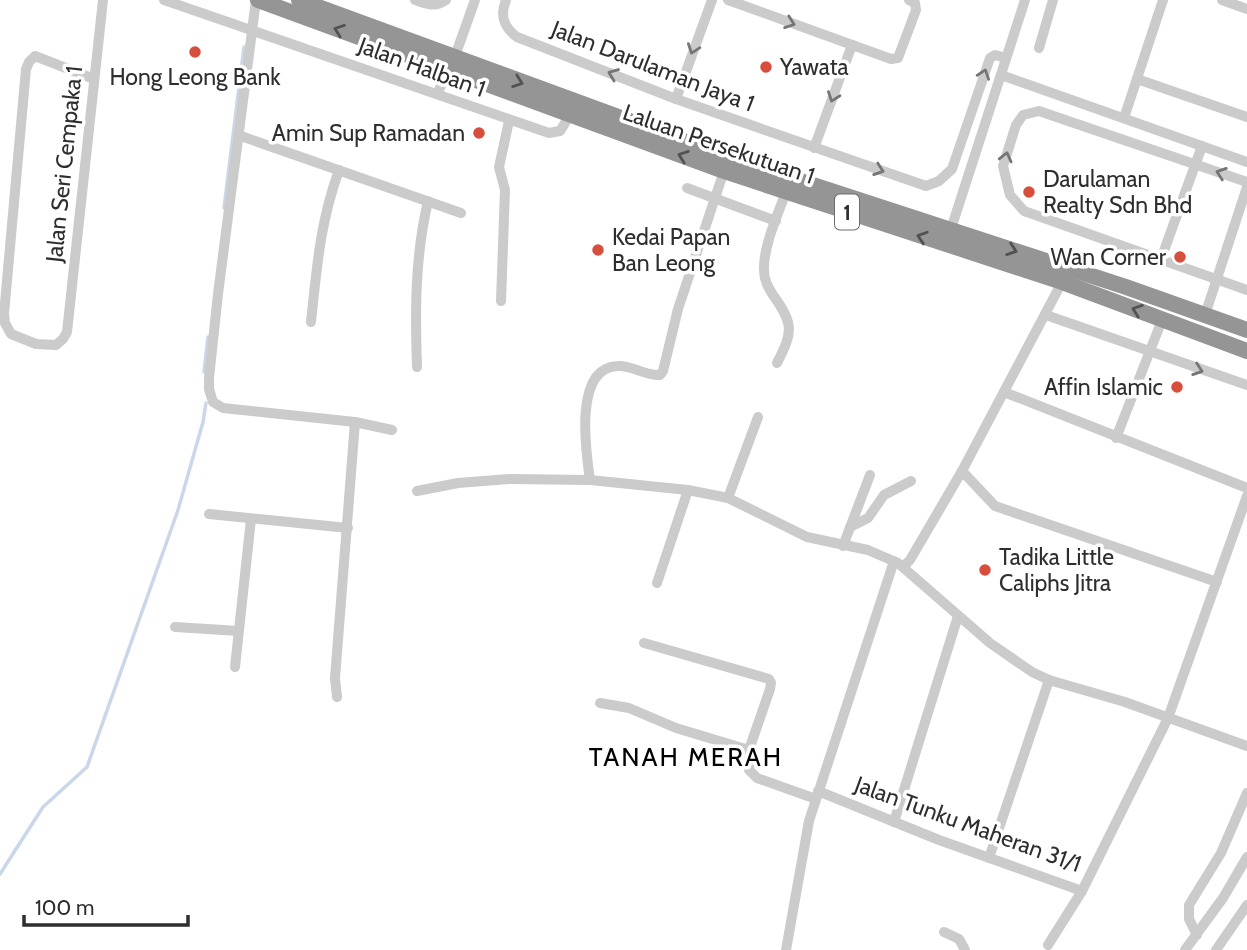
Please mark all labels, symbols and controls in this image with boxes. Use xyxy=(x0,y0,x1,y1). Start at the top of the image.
street label: Jalan Darulaman Jaya 1 xyxy=(547,14,758,118)
one-way arrow xyxy=(784,14,796,28)
one-way arrow xyxy=(333,24,346,38)
street label: Jalan Halban 1 xyxy=(354,31,489,103)
one-way arrow xyxy=(687,43,701,55)
marker: Hong Leong Bank xyxy=(187,44,203,60)
place label: Yawata xyxy=(779,53,848,81)
marker: Yawata xyxy=(758,59,774,75)
place label: Hong Leong Bank xyxy=(109,63,281,91)
street label: Jalan Seri Cempaka 1 xyxy=(40,64,88,265)
one-way arrow xyxy=(976,68,990,80)
one-way arrow xyxy=(607,69,619,83)
one-way arrow xyxy=(512,73,524,87)
one-way arrow xyxy=(828,90,842,102)
street label: Laluan Persekutuan 1 xyxy=(619,98,819,190)
place label: Amin Sup Ramadan xyxy=(272,119,465,147)
marker: Amin Sup Ramadan xyxy=(471,125,487,141)
one-way arrow xyxy=(678,150,690,164)
one-way arrow xyxy=(998,151,1012,163)
one-way arrow xyxy=(872,162,885,176)
place label: Darulaman Realty Sdn Bhd xyxy=(1043,165,1192,219)
one-way arrow xyxy=(1216,167,1228,181)
marker: Darulaman Realty Sdn Bhd xyxy=(1021,184,1037,200)
road number: 1 xyxy=(835,194,859,230)
place label: Kedai Papan Ban Leong xyxy=(612,223,730,277)
one-way arrow xyxy=(916,230,928,245)
one-way arrow xyxy=(1006,241,1018,256)
marker: Kedai Papan Ban Leong xyxy=(590,242,606,258)
place label: Wan Corner xyxy=(1050,243,1167,271)
marker: Wan Corner xyxy=(1172,249,1188,265)
one-way arrow xyxy=(1131,304,1143,318)
one-way arrow xyxy=(1191,362,1204,376)
place label: Affin Islamic xyxy=(1044,373,1163,401)
marker: Affin Islamic xyxy=(1169,379,1185,395)
place label: Tadika Little Caliphs Jitra xyxy=(999,543,1114,597)
marker: Tadika Little Caliphs Jitra xyxy=(977,562,993,578)
district label: TANAH MERAH xyxy=(589,741,783,773)
street label: Jalan Tunku Maheran 31/1 xyxy=(850,770,1085,878)
scale bar xyxy=(24,884,189,928)
text: 100 m xyxy=(35,895,94,920)

